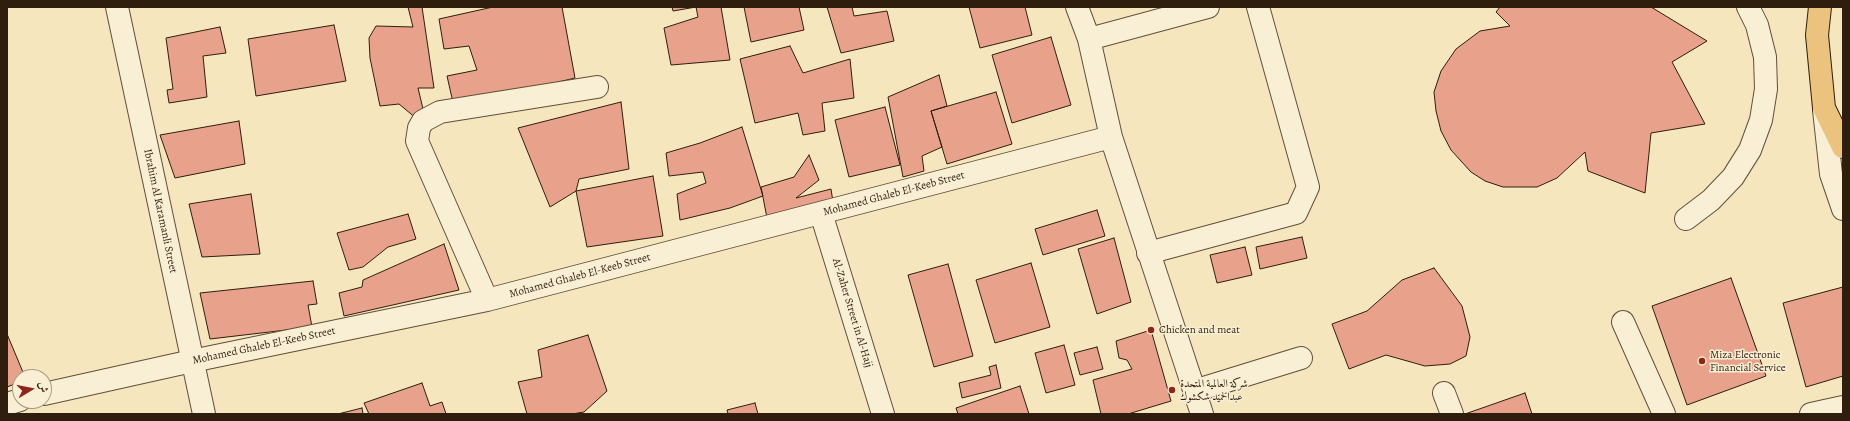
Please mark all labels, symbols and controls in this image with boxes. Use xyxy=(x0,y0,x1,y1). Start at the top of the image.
street label: Ibrahim Al Karamanli Street xyxy=(140,148,180,274)
street label: Mohamed Ghaleb El-Keeb Street xyxy=(822,169,966,219)
street label: Mohamed Ghaleb El-Keeb Street xyxy=(508,251,652,301)
street label: Al-Zaher Street in Al-Hajj xyxy=(829,257,875,369)
place label: Chicken and meat xyxy=(1159,323,1240,337)
street label: Mohamed Ghaleb El-Keeb Street xyxy=(191,324,337,368)
marker: Chicken and meat xyxy=(1146,325,1156,335)
place label: Miza Electronic Financial Service xyxy=(1710,348,1786,374)
marker: Miza Electronic Financial Service xyxy=(1697,356,1707,366)
north arrow xyxy=(12,369,52,409)
place label: شركة العالمية المتحدة عبدالحميد شكشوك xyxy=(1180,377,1248,403)
text: ش xyxy=(35,380,52,394)
marker: شركة العالمية المتحدة عبدالحميد شكشوك xyxy=(1167,385,1177,395)

